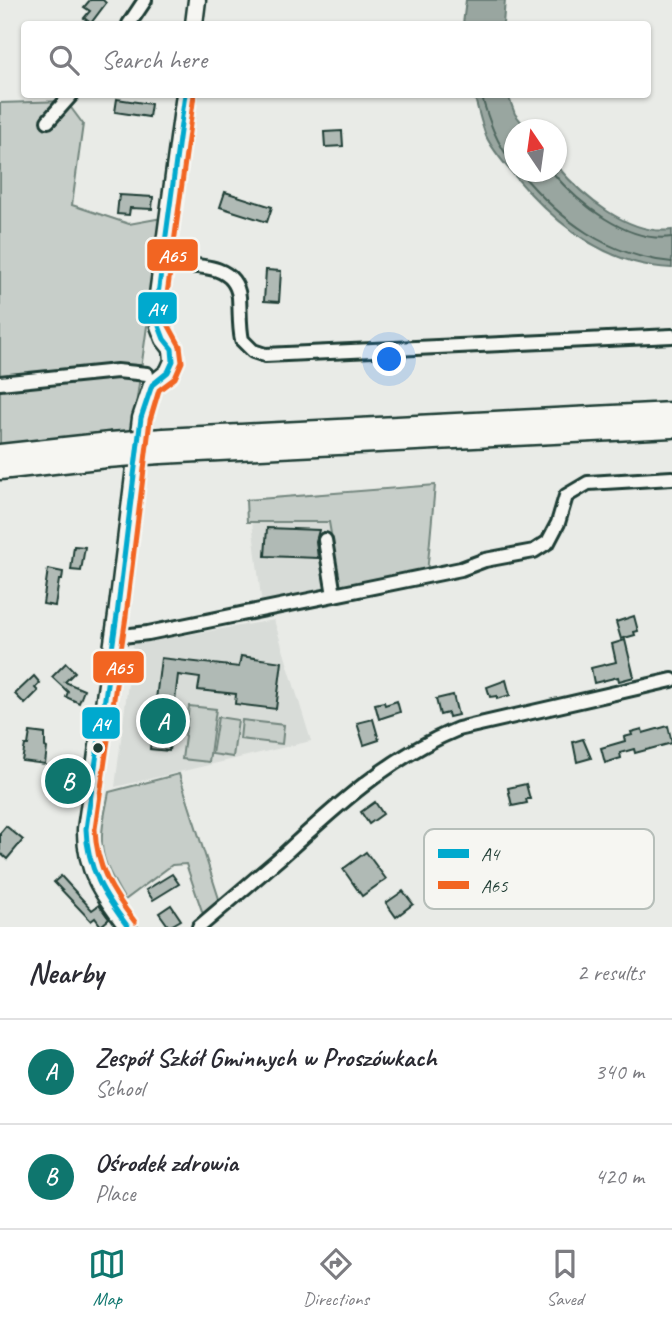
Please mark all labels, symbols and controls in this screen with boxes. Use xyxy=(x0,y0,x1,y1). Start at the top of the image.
search box xyxy=(21,21,651,98)
icon: search xyxy=(45,41,83,79)
text: Search here xyxy=(101,43,207,76)
north arrow xyxy=(504,119,567,182)
line badge: A65 xyxy=(146,238,199,272)
text: A65 xyxy=(159,244,187,268)
line badge: A4 xyxy=(137,291,178,325)
text: A4 xyxy=(148,297,169,321)
your location xyxy=(372,342,406,376)
line badge: A65 xyxy=(92,650,145,684)
text: A65 xyxy=(106,656,134,680)
pin: A xyxy=(140,695,186,747)
line badge: A4 xyxy=(81,706,121,740)
text: A4 xyxy=(92,712,113,736)
unlabelled marker xyxy=(91,741,105,755)
pin: B xyxy=(45,755,91,807)
legend xyxy=(424,829,654,909)
text: A4 xyxy=(481,842,502,866)
text: A65 xyxy=(481,874,509,898)
text: Nearby xyxy=(28,954,104,992)
text: 2 results xyxy=(577,958,644,987)
text: Zespół Szkół Gminnych w Proszówkach xyxy=(95,1041,437,1074)
text: A xyxy=(45,1057,57,1086)
text: 340 m xyxy=(595,1057,644,1086)
text: School xyxy=(95,1074,144,1103)
text: Ośrodek zdrowia xyxy=(95,1146,238,1179)
text: B xyxy=(45,1162,57,1191)
text: 420 m xyxy=(595,1162,644,1191)
text: Place xyxy=(95,1179,135,1208)
tab: Map xyxy=(88,1245,126,1311)
tab: Directions xyxy=(303,1245,369,1311)
tab: Saved xyxy=(546,1245,584,1311)

